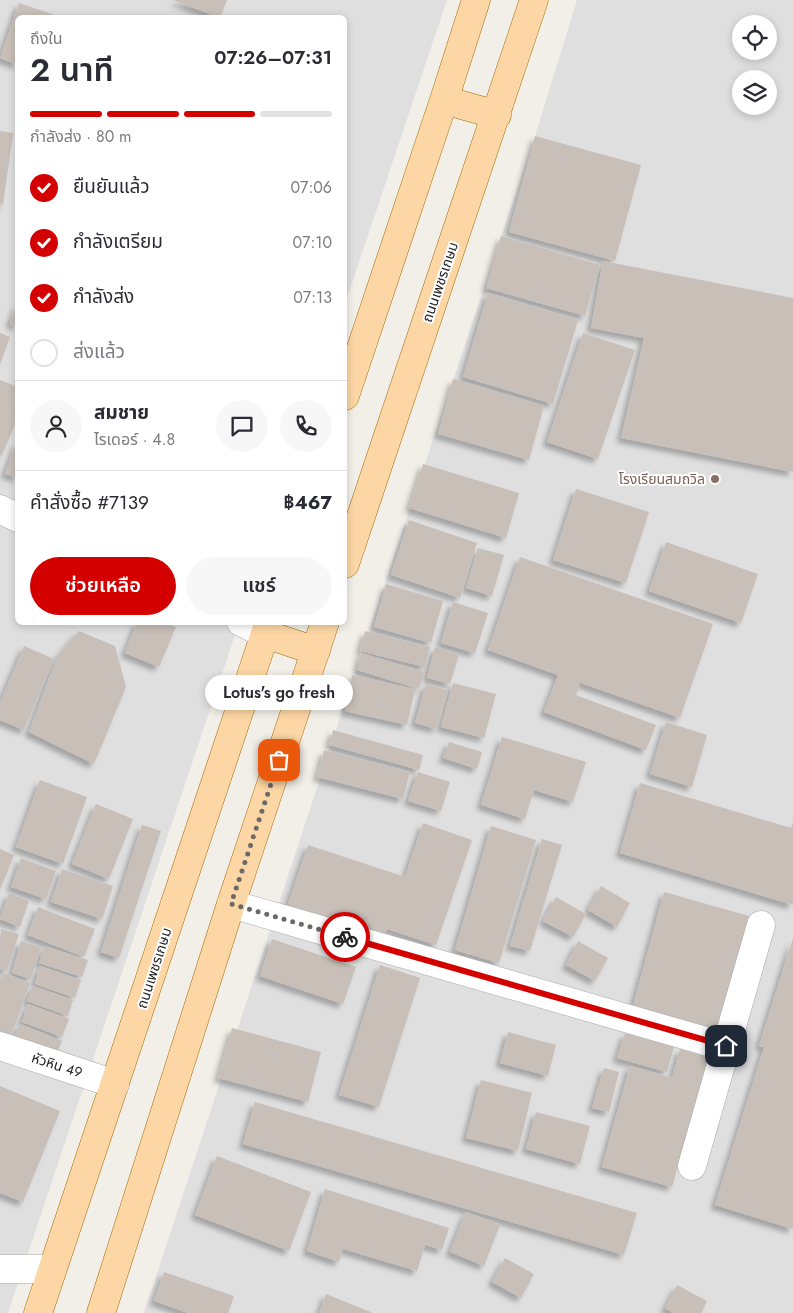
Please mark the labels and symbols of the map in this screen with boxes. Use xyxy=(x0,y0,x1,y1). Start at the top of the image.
street label: ถนนเพชรเกษม xyxy=(417,239,463,325)
place label: โรงเรียนสมถวิล xyxy=(619,469,705,489)
marker: โรงเรียนสมถวิล xyxy=(709,473,721,485)
callout: Lotus's go fresh xyxy=(205,675,353,710)
pin xyxy=(258,739,300,781)
courier xyxy=(320,912,370,962)
street label: ถนนเพชรเกษม xyxy=(132,925,176,1011)
pin xyxy=(705,1025,747,1067)
street label: หัวหิน 49 xyxy=(29,1047,85,1083)

